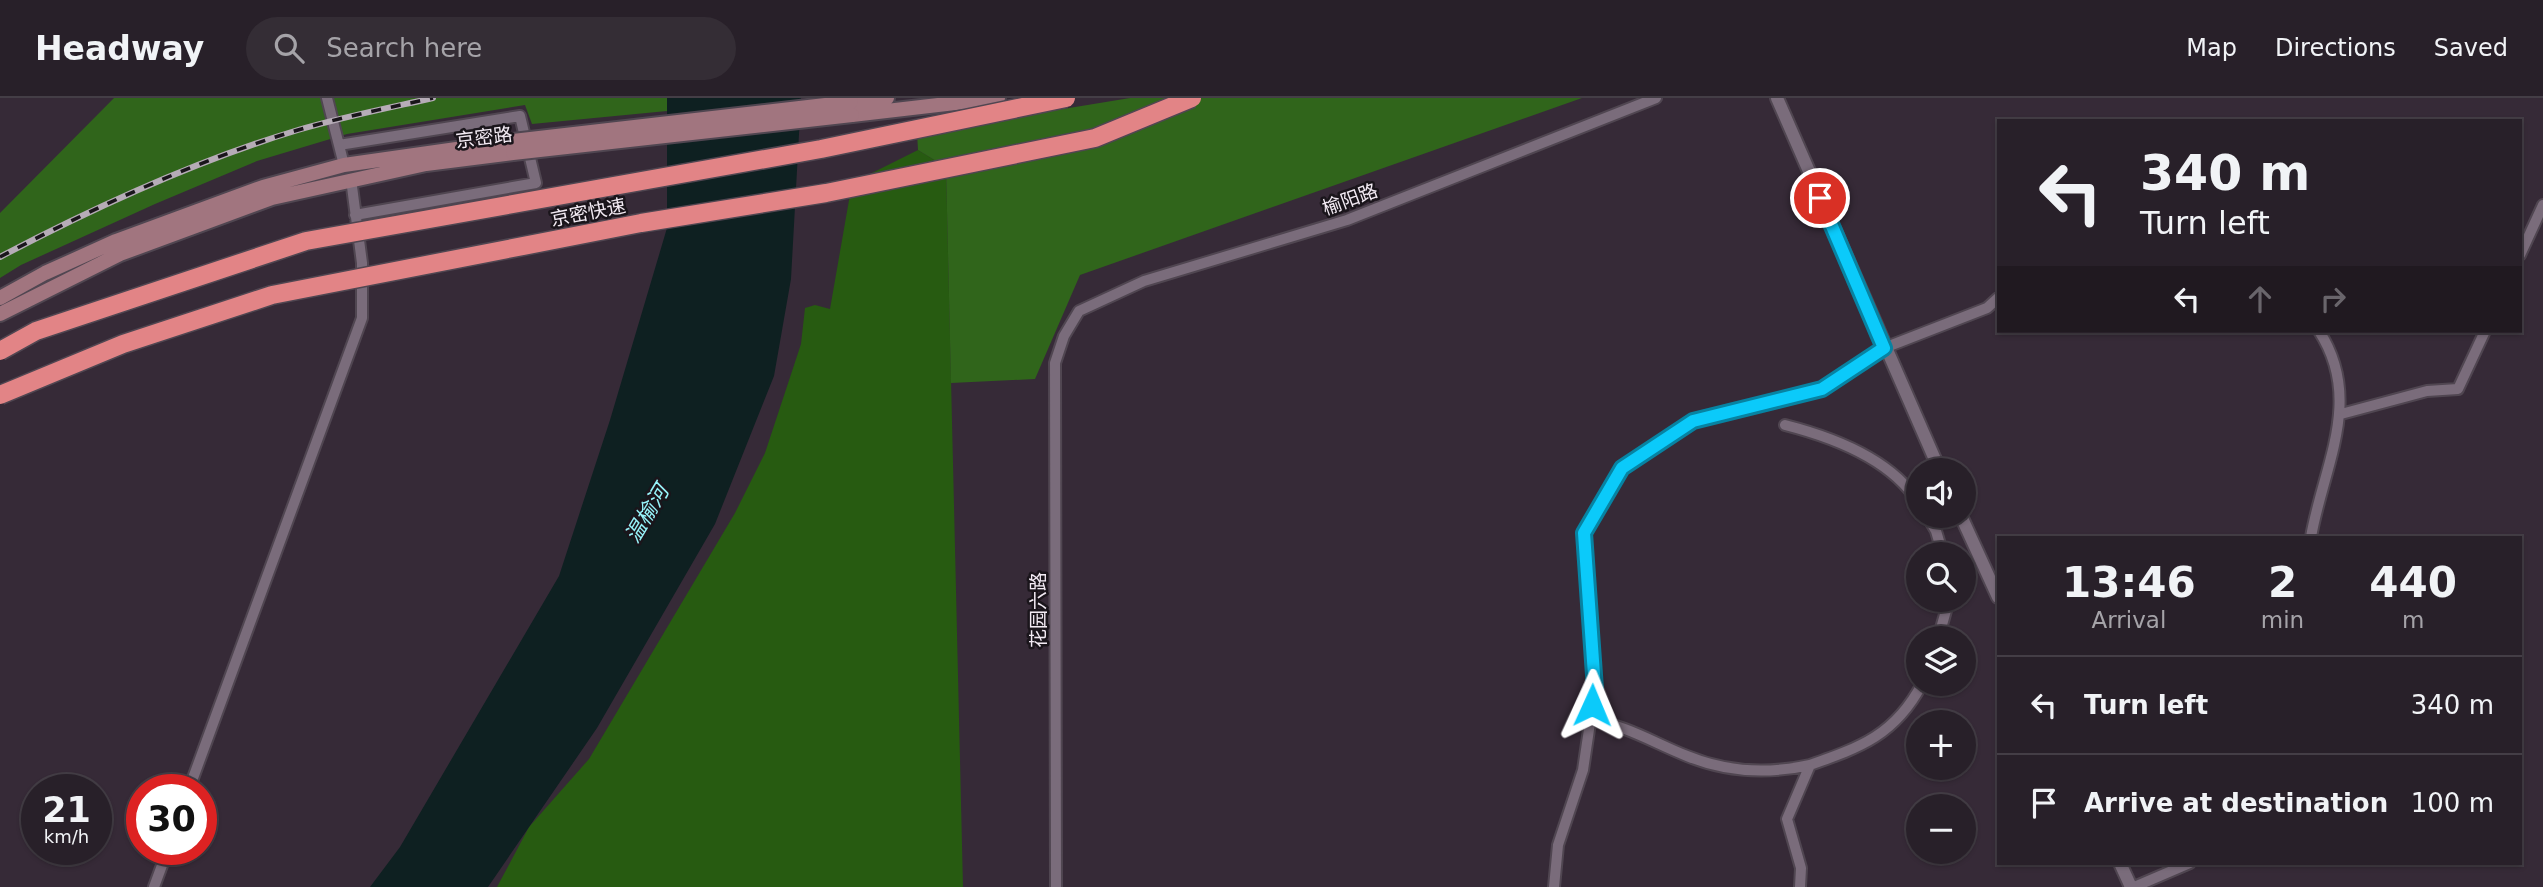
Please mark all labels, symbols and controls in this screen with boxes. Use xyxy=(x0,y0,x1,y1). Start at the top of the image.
search box xyxy=(246,17,736,80)
text: Headway xyxy=(35,29,204,68)
icon: search xyxy=(270,29,308,67)
text: Search here xyxy=(326,33,482,63)
text: Map xyxy=(2186,34,2237,62)
text: Directions xyxy=(2275,34,2396,62)
text: Saved xyxy=(2434,34,2508,62)
street label: 京密路 xyxy=(454,123,514,151)
text: 340 m xyxy=(2140,145,2310,202)
icon: left xyxy=(2025,147,2116,238)
pin xyxy=(1790,168,1850,228)
street label: 榆阳路 xyxy=(1319,179,1381,219)
icon: arrive xyxy=(1801,179,1839,217)
street label: 京密快速 xyxy=(549,194,627,230)
text: Turn left xyxy=(2140,204,2270,242)
icon: left xyxy=(2168,280,2206,318)
icon: ahead xyxy=(2241,280,2279,318)
icon: right xyxy=(2314,280,2352,318)
map controls xyxy=(1906,458,1976,864)
button: sound xyxy=(1906,458,1976,528)
water label: 温榆河 xyxy=(620,477,676,547)
button: search xyxy=(1906,542,1976,612)
text: 13:46 xyxy=(2062,558,2196,607)
text: 2 xyxy=(2268,558,2297,607)
text: 440 xyxy=(2369,558,2457,607)
street label: 花园六路 xyxy=(1027,572,1049,648)
text: Arrival xyxy=(2092,607,2166,633)
text: min xyxy=(2261,607,2304,633)
text: m xyxy=(2402,607,2424,633)
button: layers xyxy=(1906,626,1976,696)
position arrow xyxy=(1555,668,1629,742)
icon: left xyxy=(2025,686,2063,724)
text: Turn left xyxy=(2084,690,2208,720)
text: 340 m xyxy=(2411,690,2494,720)
button: + xyxy=(1906,710,1976,780)
speed limit sign: 30 xyxy=(126,774,217,865)
icon: arrive xyxy=(2025,784,2063,822)
text: Arrive at destination xyxy=(2084,788,2388,818)
text: 100 m xyxy=(2411,788,2494,818)
text: 21 xyxy=(42,790,91,830)
button: − xyxy=(1906,794,1976,864)
text: km/h xyxy=(44,826,89,847)

